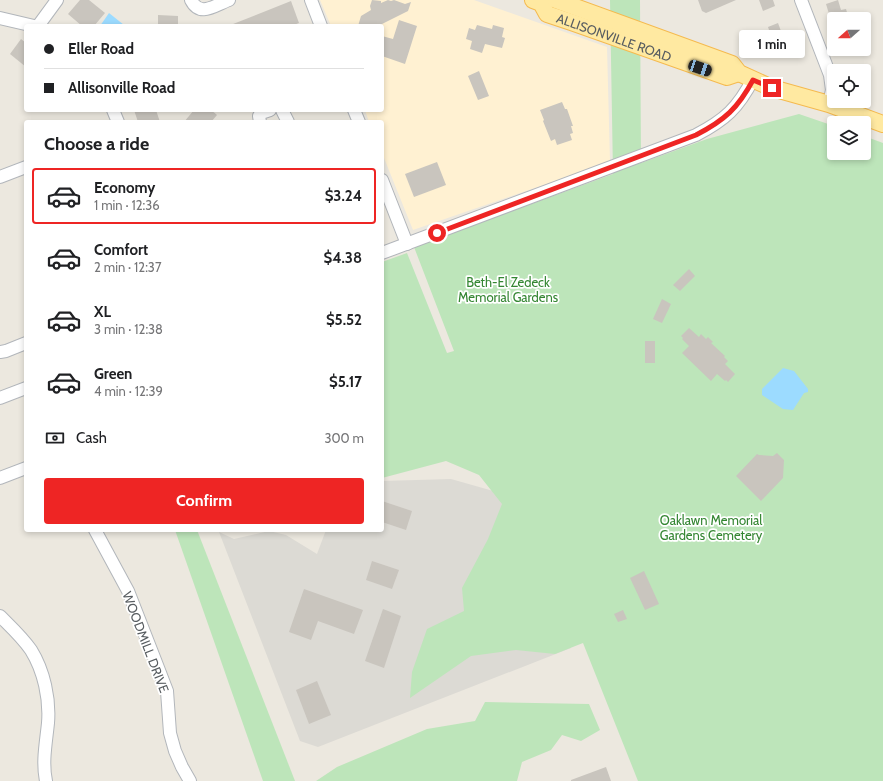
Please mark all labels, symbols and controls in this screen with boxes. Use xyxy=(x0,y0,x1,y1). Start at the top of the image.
street label: ALLISONVILLE ROAD xyxy=(554,10,674,65)
north arrow xyxy=(827,12,871,56)
map controls xyxy=(827,12,871,160)
callout: 1 min xyxy=(739,30,805,58)
text: 1 min xyxy=(757,36,787,52)
text: Eller Road xyxy=(68,40,134,58)
car xyxy=(687,58,713,78)
button: locate xyxy=(827,64,871,108)
text: Allisonville Road xyxy=(68,79,175,97)
route end xyxy=(763,79,781,97)
button: layers xyxy=(827,116,871,160)
text: Choose a ride xyxy=(44,133,149,155)
icon: car xyxy=(46,178,82,214)
text: Economy xyxy=(94,179,155,197)
text: $3.24 xyxy=(325,187,362,205)
text: 1 min · 12:36 xyxy=(94,197,160,213)
route start xyxy=(428,224,446,242)
icon: car xyxy=(46,240,82,276)
text: Comfort xyxy=(94,241,148,259)
text: $4.38 xyxy=(324,249,362,267)
text: 2 min · 12:37 xyxy=(94,259,161,275)
park label: Beth-El Zedeck Memorial Gardens xyxy=(458,274,559,305)
icon: car xyxy=(46,302,82,338)
text: XL xyxy=(94,303,111,321)
text: $5.52 xyxy=(326,311,362,329)
text: 3 min · 12:38 xyxy=(94,321,163,337)
icon: car xyxy=(46,364,82,400)
text: Green xyxy=(94,365,132,383)
text: $5.17 xyxy=(329,373,362,391)
text: 4 min · 12:39 xyxy=(94,383,163,399)
icon: cash xyxy=(44,427,66,449)
text: Cash xyxy=(76,429,107,447)
text: 300 m xyxy=(324,430,364,446)
button: Confirm xyxy=(44,478,364,524)
park label: Oaklawn Memorial Gardens Cemetery xyxy=(660,512,763,543)
street label: WOODMILL DRIVE xyxy=(119,589,173,695)

